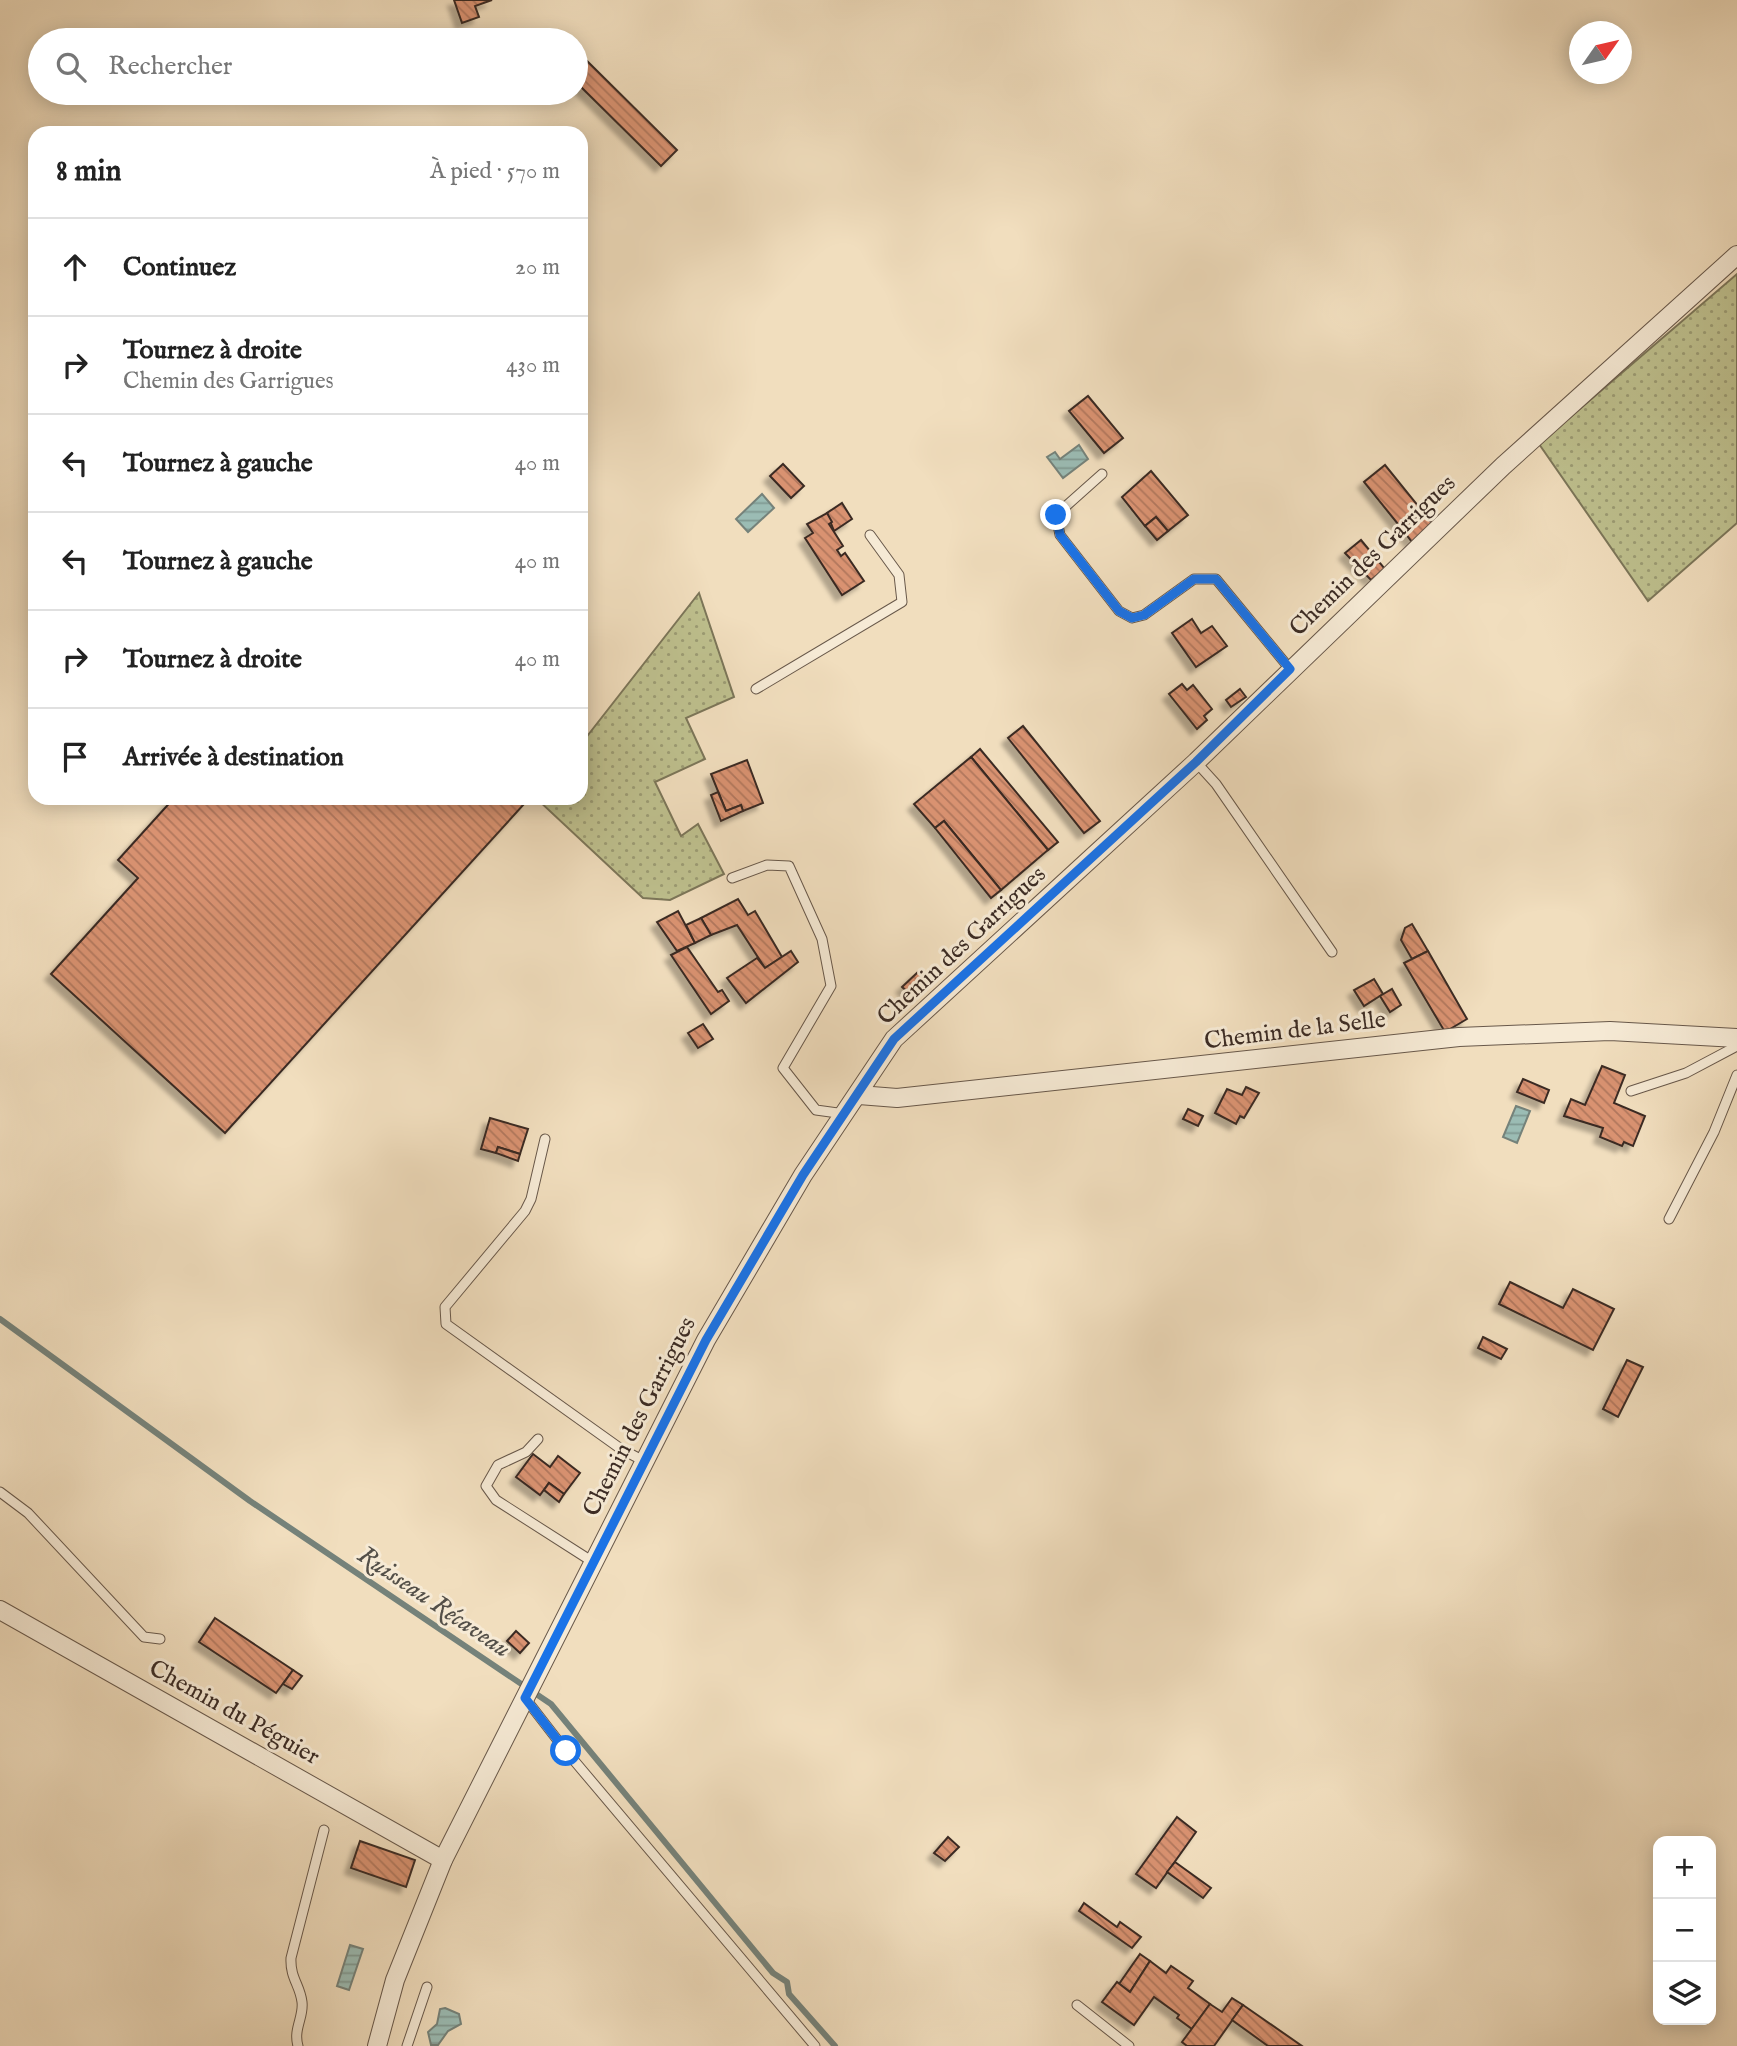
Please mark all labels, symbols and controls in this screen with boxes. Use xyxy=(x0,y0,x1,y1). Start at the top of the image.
north arrow xyxy=(1569,21,1632,84)
search box xyxy=(28,28,588,105)
icon: search xyxy=(52,48,90,86)
text: Rechercher xyxy=(108,50,232,83)
text: 8 min xyxy=(56,153,122,191)
text: À pied · 570 m xyxy=(430,157,560,186)
icon: ahead xyxy=(56,248,94,286)
text: Continuez xyxy=(123,251,236,284)
text: 20 m xyxy=(515,253,560,282)
text: Tournez à droite xyxy=(123,334,302,367)
icon: right xyxy=(56,346,94,384)
text: 430 m xyxy=(506,351,560,380)
text: Chemin des Garrigues xyxy=(123,367,334,396)
icon: left xyxy=(56,444,94,482)
text: Tournez à gauche xyxy=(123,447,313,480)
text: 40 m xyxy=(515,449,560,478)
street label: Chemin des Garrigues xyxy=(1283,469,1463,643)
route end xyxy=(1040,499,1071,530)
icon: left xyxy=(56,542,94,580)
text: Tournez à gauche xyxy=(123,545,313,578)
text: 40 m xyxy=(515,547,560,576)
icon: right xyxy=(56,640,94,678)
text: Tournez à droite xyxy=(123,643,302,676)
text: 40 m xyxy=(515,645,560,674)
icon: arrive xyxy=(56,738,94,776)
text: Arrivée à destination xyxy=(123,741,344,774)
street label: Chemin des Garrigues xyxy=(871,860,1053,1032)
street label: Chemin de la Selle xyxy=(1203,1004,1387,1058)
street label: Chemin des Garrigues xyxy=(576,1312,704,1522)
water label: Ruisseau Récaveau xyxy=(351,1539,517,1665)
street label: Chemin du Péguier xyxy=(143,1653,325,1773)
route start xyxy=(550,1735,581,1766)
map controls xyxy=(1653,1836,1716,2025)
button: + xyxy=(1653,1836,1716,1899)
button: − xyxy=(1653,1899,1716,1962)
button: layers xyxy=(1653,1962,1716,2025)

